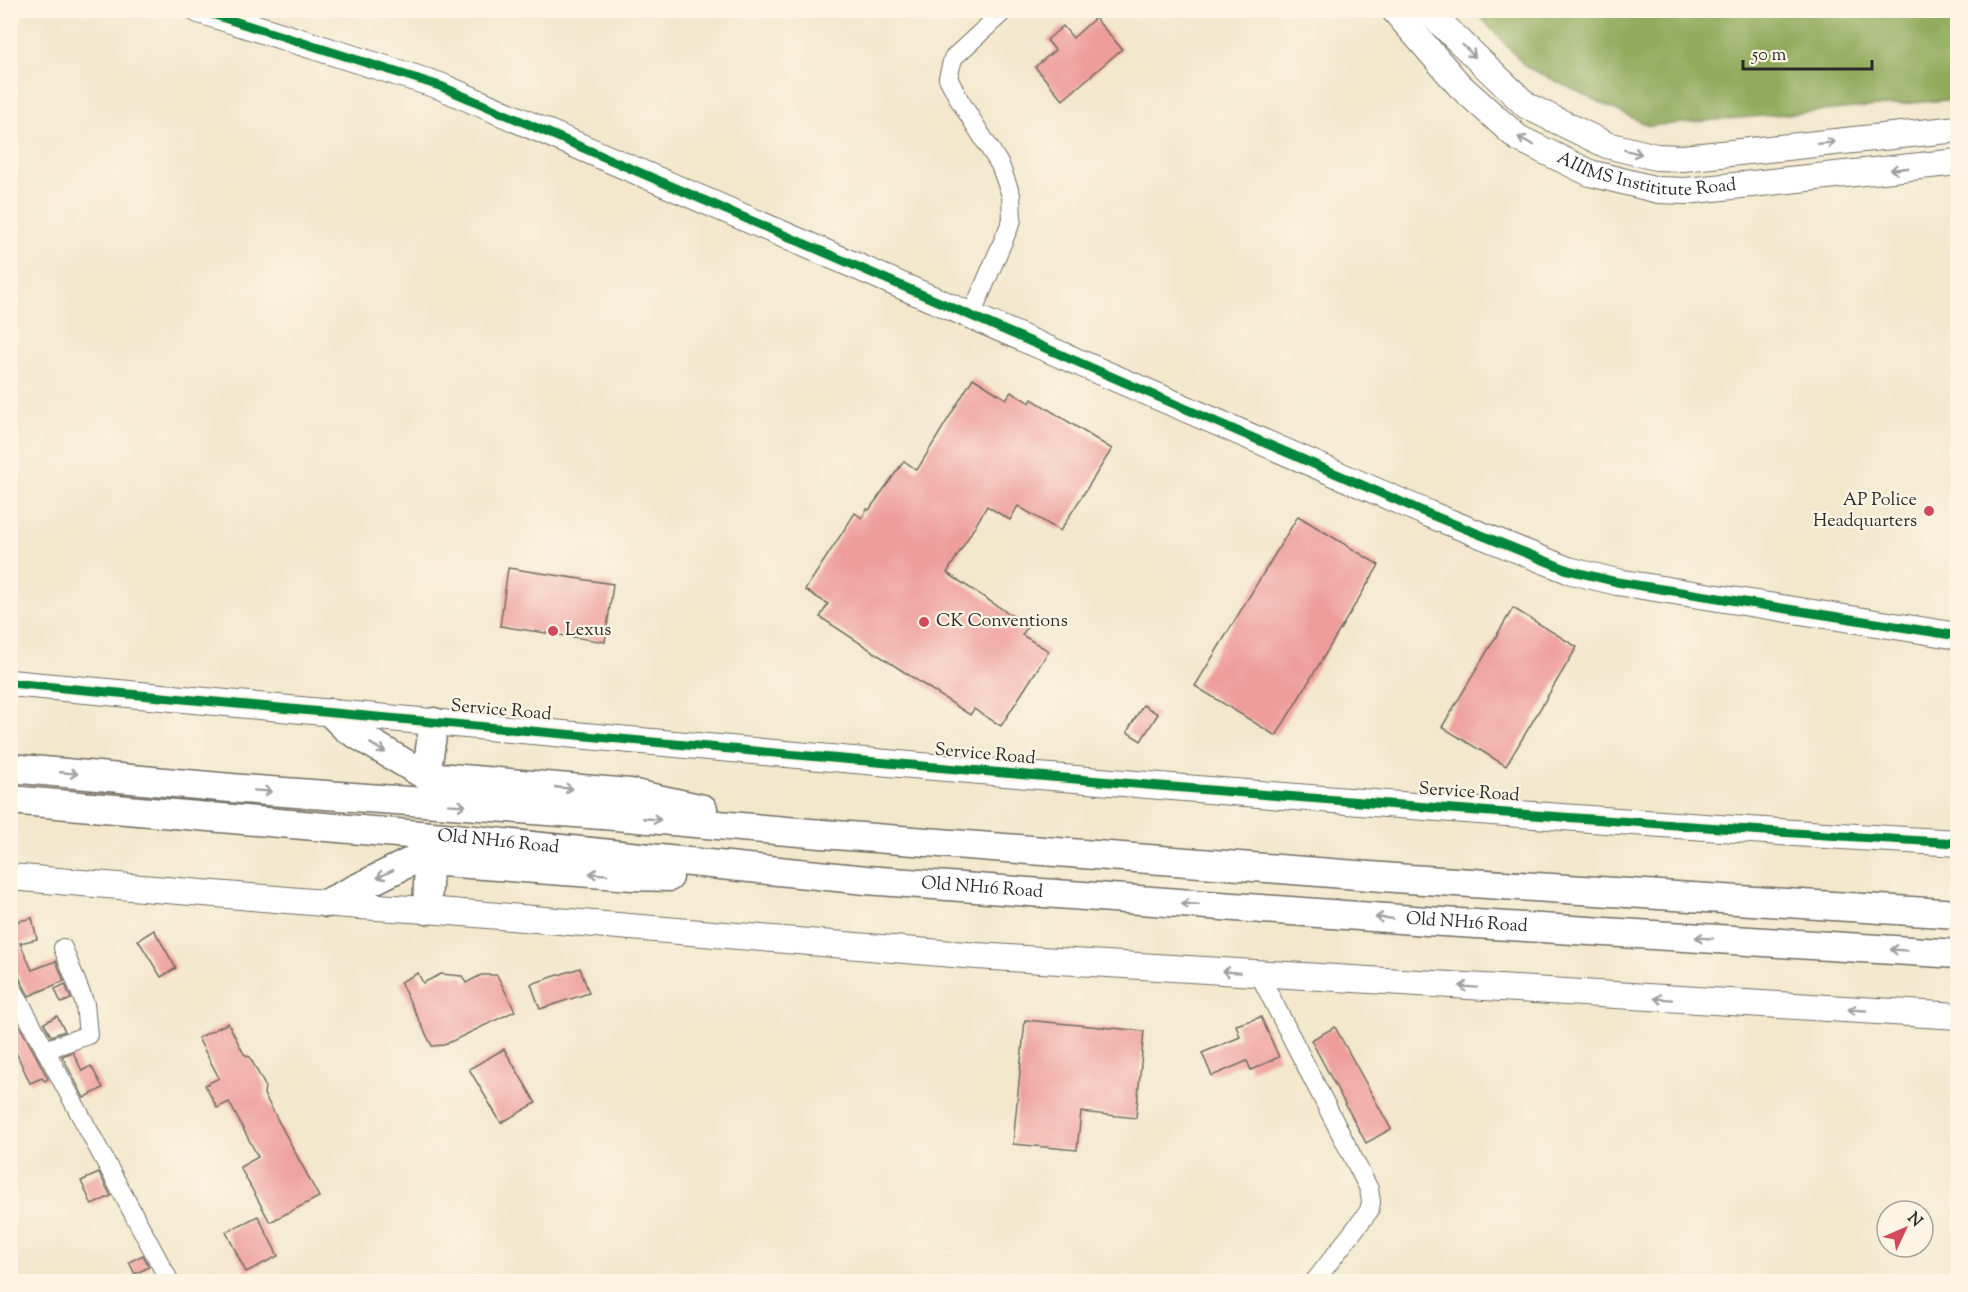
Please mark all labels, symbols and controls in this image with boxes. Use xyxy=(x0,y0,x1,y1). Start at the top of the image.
scale bar xyxy=(1743,33,1872,71)
text: 50 m xyxy=(1751,43,1787,69)
one-way arrow xyxy=(1462,44,1477,58)
one-way arrow xyxy=(1517,135,1535,147)
one-way arrow xyxy=(1816,137,1835,148)
street label: AIIIMS Instititute Road xyxy=(1552,146,1738,204)
one-way arrow xyxy=(1623,146,1642,158)
one-way arrow xyxy=(1890,163,1910,174)
place label: AP Police Headquarters xyxy=(1813,488,1917,535)
marker: AP Police Headquarters xyxy=(1922,504,1936,518)
place label: CK Conventions xyxy=(936,609,1068,635)
marker: CK Conventions xyxy=(917,615,931,629)
place label: Lexus xyxy=(565,618,611,644)
marker: Lexus xyxy=(546,624,560,638)
street label: Service Road xyxy=(449,694,553,728)
street label: Service Road xyxy=(933,738,1037,772)
one-way arrow xyxy=(369,742,386,754)
one-way arrow xyxy=(58,768,78,779)
street label: Service Road xyxy=(1418,777,1520,809)
one-way arrow xyxy=(554,783,574,794)
one-way arrow xyxy=(252,785,272,796)
one-way arrow xyxy=(447,799,467,810)
one-way arrow xyxy=(641,814,661,825)
street label: Old NH16 Road xyxy=(436,824,560,862)
one-way arrow xyxy=(588,868,608,879)
one-way arrow xyxy=(377,869,395,881)
street label: Old NH16 Road xyxy=(920,871,1044,906)
one-way arrow xyxy=(1180,898,1200,909)
street label: Old NH16 Road xyxy=(1405,906,1528,940)
one-way arrow xyxy=(1375,912,1395,923)
one-way arrow xyxy=(1695,933,1715,944)
one-way arrow xyxy=(1890,945,1910,956)
one-way arrow xyxy=(1222,967,1242,978)
one-way arrow xyxy=(1458,981,1478,992)
one-way arrow xyxy=(1653,993,1673,1004)
one-way arrow xyxy=(1848,1005,1868,1016)
north arrow xyxy=(1875,1199,1935,1259)
text: N xyxy=(1901,1208,1927,1233)

